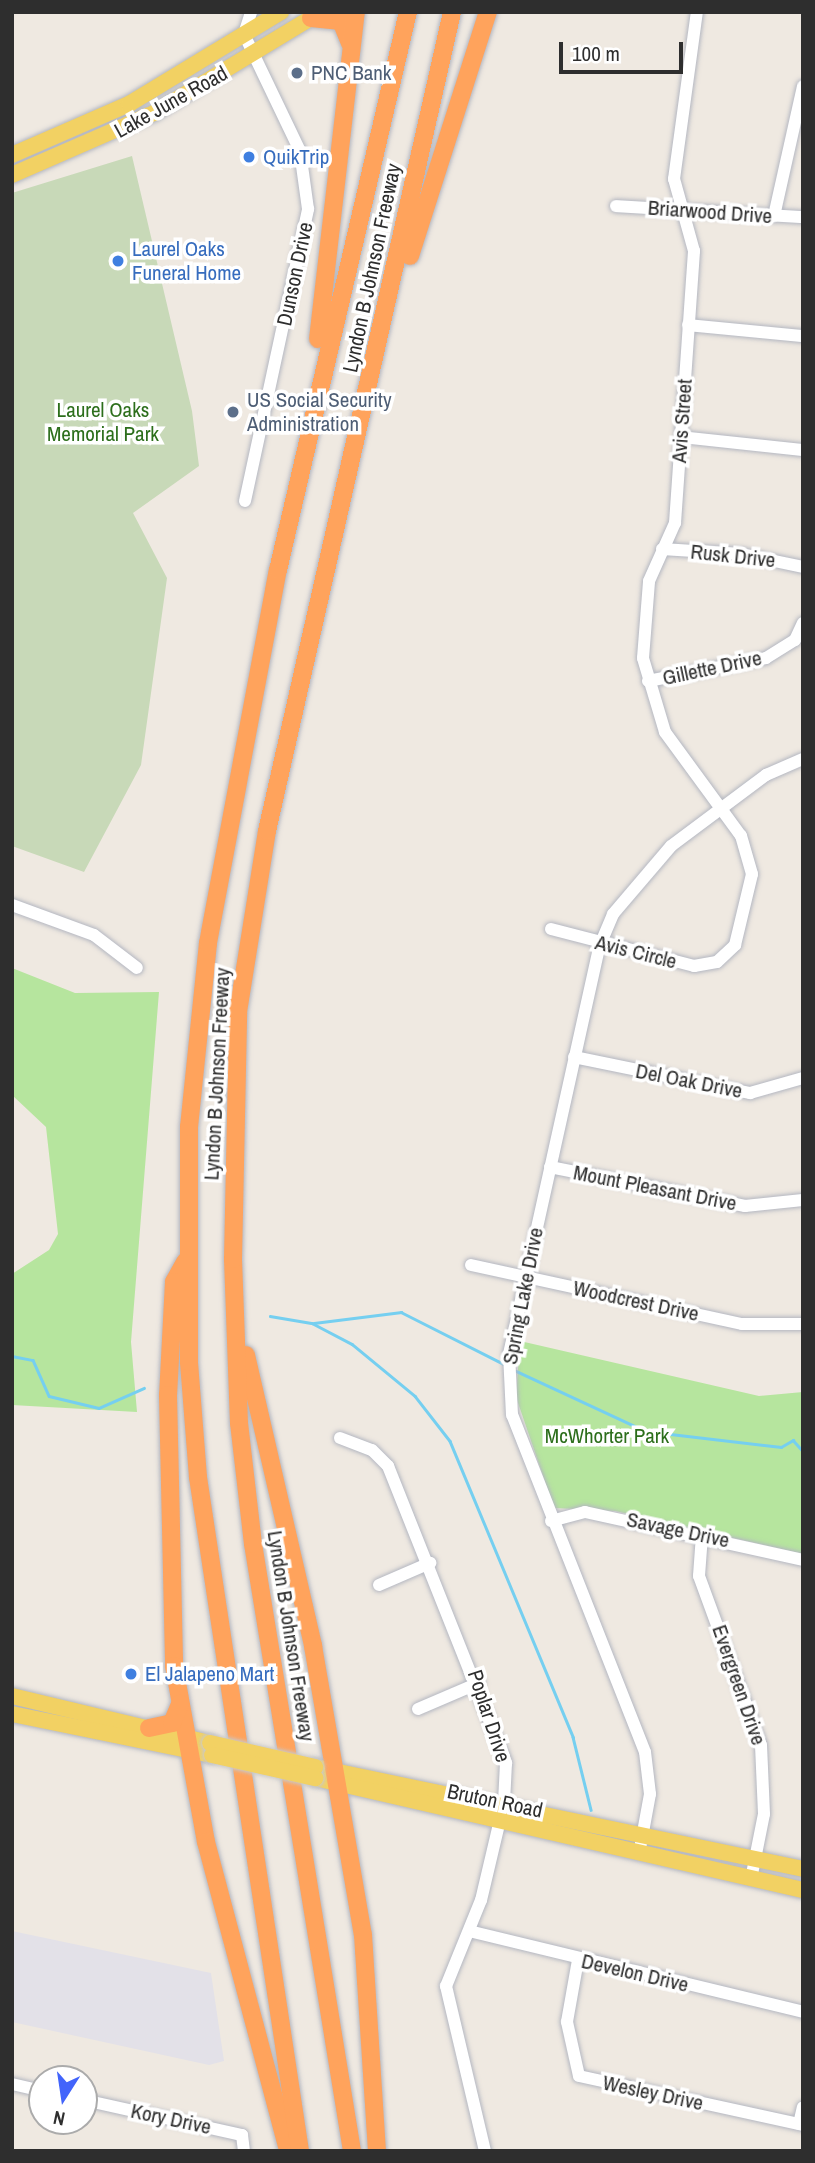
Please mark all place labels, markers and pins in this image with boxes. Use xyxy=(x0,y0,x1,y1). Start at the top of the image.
place label: PNC Bank xyxy=(311,60,391,86)
marker: PNC Bank xyxy=(289,65,305,81)
place label: QuikTrip xyxy=(263,144,329,170)
marker: QuikTrip xyxy=(241,149,257,165)
place label: Laurel Oaks Funeral Home xyxy=(132,236,241,286)
marker: Laurel Oaks Funeral Home xyxy=(110,253,126,269)
place label: US Social Security Administration xyxy=(247,387,392,437)
marker: US Social Security Administration xyxy=(225,404,241,420)
place label: El Jalapeno Mart xyxy=(145,1661,274,1687)
marker: El Jalapeno Mart xyxy=(123,1666,139,1682)

